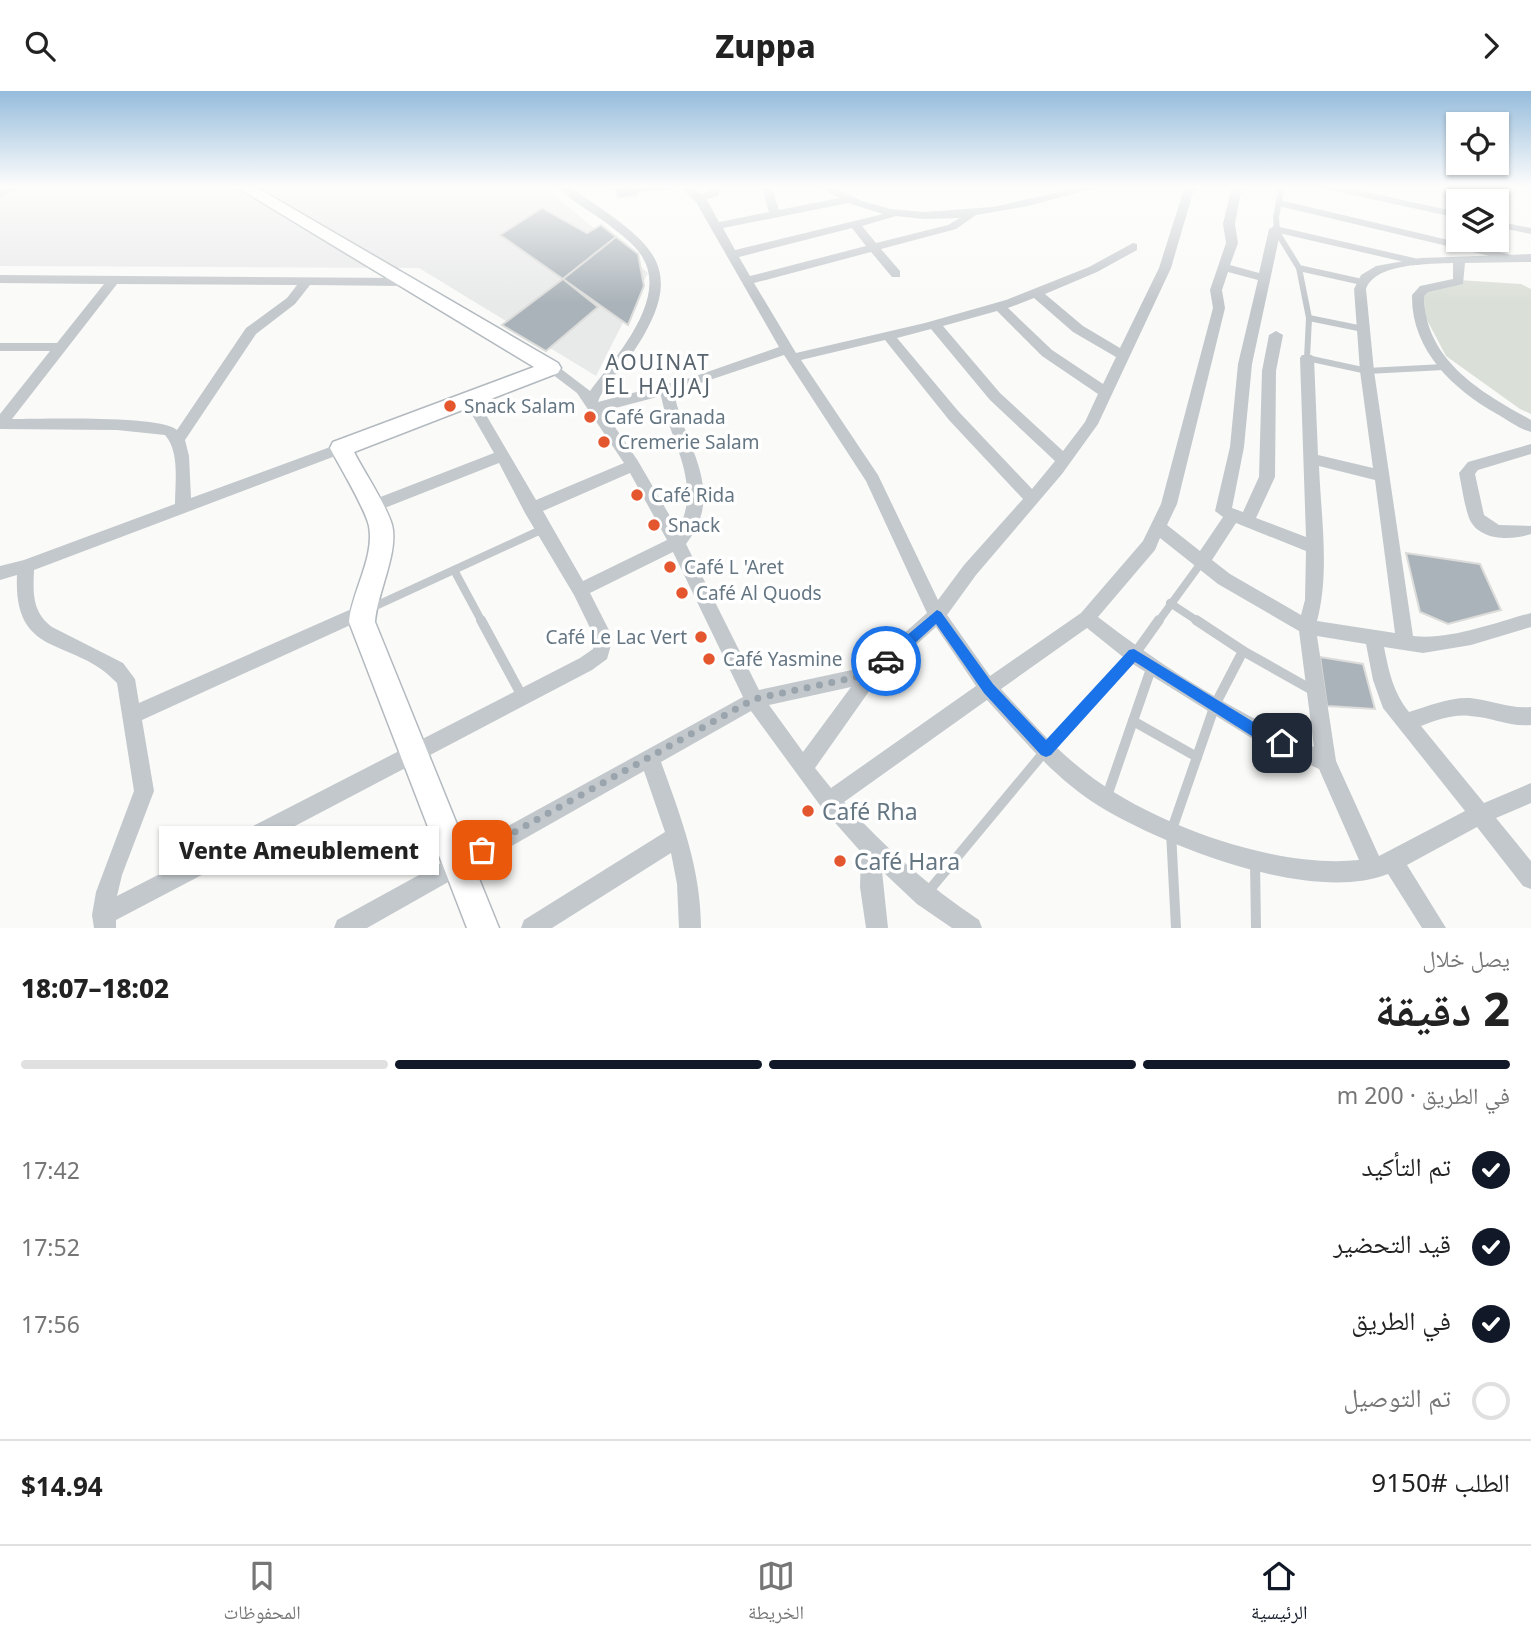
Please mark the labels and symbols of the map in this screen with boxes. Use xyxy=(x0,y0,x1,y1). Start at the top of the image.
district label: AOUINAT EL HAJJAJ xyxy=(604,348,712,400)
place label: Snack Salam xyxy=(464,393,575,419)
marker: Snack Salam xyxy=(442,398,458,414)
place label: Café Granada xyxy=(604,404,726,430)
marker: Café Granada xyxy=(582,409,598,425)
place label: Cremerie Salam xyxy=(618,429,760,455)
marker: Cremerie Salam xyxy=(596,434,612,450)
place label: Café Rida xyxy=(651,482,735,508)
marker: Café Rida xyxy=(629,487,645,503)
place label: Snack xyxy=(668,512,720,538)
marker: Snack xyxy=(646,517,662,533)
place label: Café L 'Aret xyxy=(684,554,784,580)
marker: Café L 'Aret xyxy=(662,559,678,575)
place label: Café Al Quods xyxy=(696,580,822,606)
marker: Café Al Quods xyxy=(674,585,690,601)
place label: Café Le Lac Vert xyxy=(545,624,687,650)
courier xyxy=(851,626,921,696)
marker: Café Le Lac Vert xyxy=(693,629,709,645)
place label: Café Yasmine xyxy=(723,646,843,672)
marker: Café Yasmine xyxy=(701,651,717,667)
pin xyxy=(1252,713,1312,773)
place label: Café Rha xyxy=(822,795,918,827)
marker: Café Rha xyxy=(800,803,816,819)
pin xyxy=(452,820,512,880)
callout: Vente Ameublement xyxy=(160,825,440,875)
place label: Café Hara xyxy=(854,845,960,877)
marker: Café Hara xyxy=(832,853,848,869)

